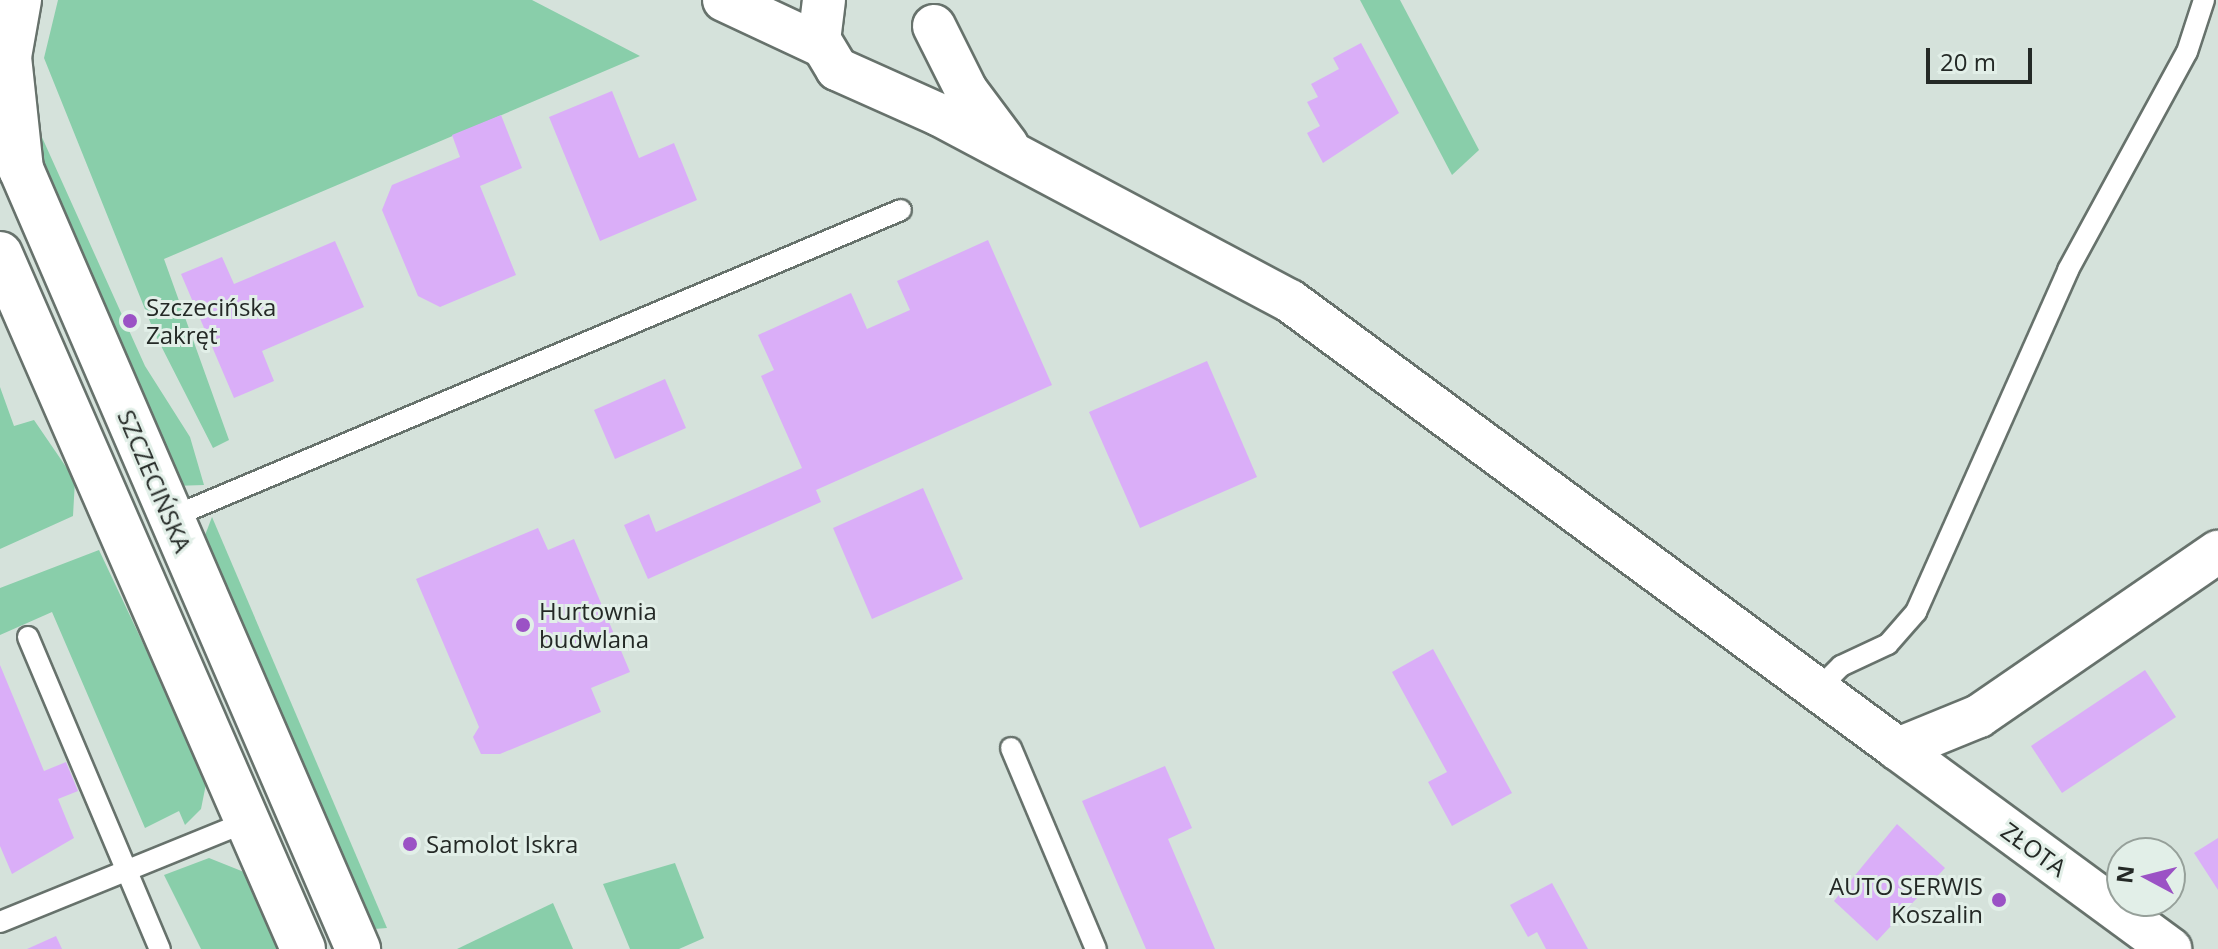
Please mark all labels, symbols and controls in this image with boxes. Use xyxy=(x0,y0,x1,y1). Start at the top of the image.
scale bar xyxy=(1930,32,2036,82)
text: 20 m xyxy=(1940,45,1996,78)
place label: Szczecińska Zakręt xyxy=(146,293,276,349)
marker: Szczecińska Zakręt xyxy=(121,312,139,330)
street label: SZCZECIŃSKA xyxy=(112,405,198,557)
place label: Hurtownia budwlana xyxy=(539,597,657,653)
marker: Hurtownia budwlana xyxy=(514,616,532,634)
street label: ZŁOTA xyxy=(1996,816,2072,882)
place label: Samolot Iskra xyxy=(426,830,578,858)
marker: Samolot Iskra xyxy=(401,835,419,853)
north arrow xyxy=(2106,837,2186,917)
text: N xyxy=(2108,864,2140,885)
place label: AUTO SERWIS Koszalin xyxy=(1829,872,1983,928)
marker: AUTO SERWIS Koszalin xyxy=(1990,891,2008,909)

